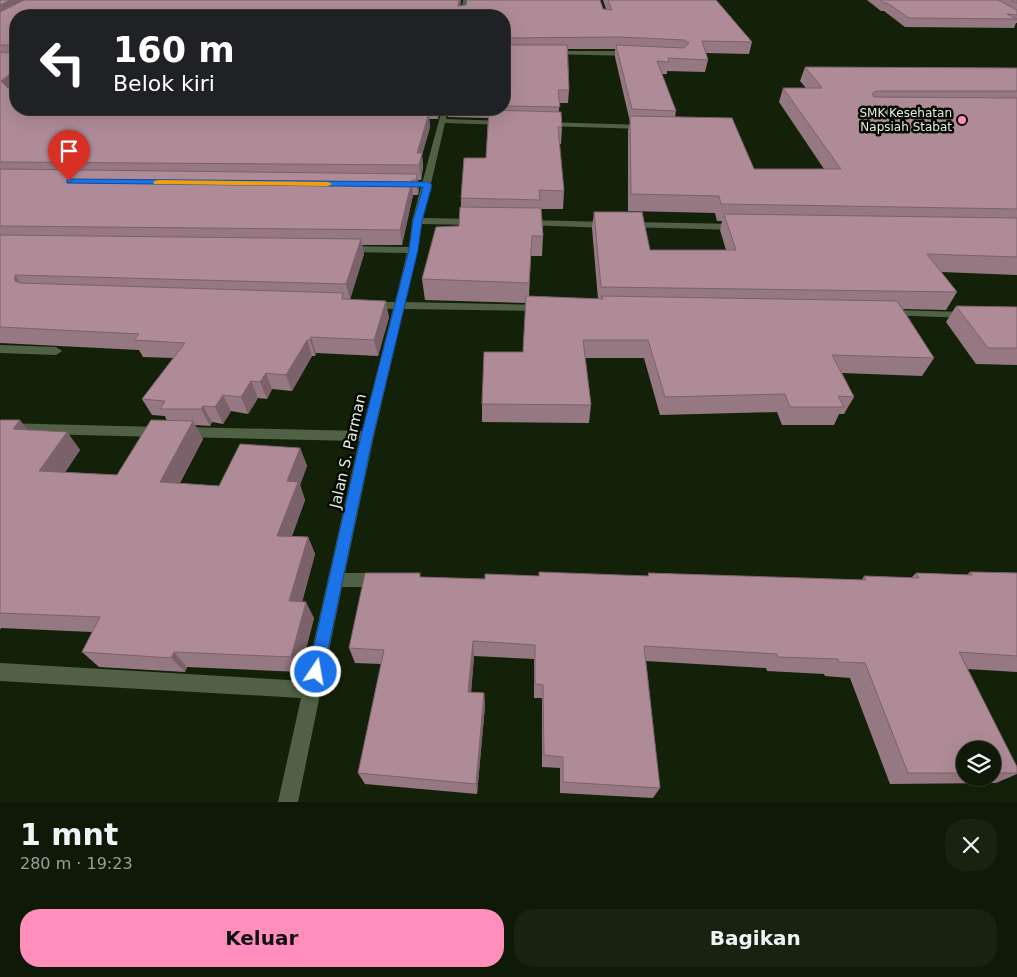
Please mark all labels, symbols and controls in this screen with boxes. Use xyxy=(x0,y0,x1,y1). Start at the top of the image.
icon: left xyxy=(30,30,95,95)
text: 160 m xyxy=(113,30,235,70)
text: Belok kiri xyxy=(113,71,215,96)
place label: SMK Kesehatan Napsiah Stabat xyxy=(859,106,952,134)
marker: SMK Kesehatan Napsiah Stabat xyxy=(956,114,968,126)
pin xyxy=(48,130,90,181)
icon: arrive xyxy=(55,137,83,165)
street label: Jalan S. Parman xyxy=(326,392,370,511)
position arrow xyxy=(289,645,341,697)
map controls xyxy=(956,741,1001,786)
button: layers xyxy=(956,741,1001,786)
text: 1 mnt xyxy=(20,817,118,852)
button: close xyxy=(945,819,997,871)
text: 280 m · 19:23 xyxy=(20,854,133,873)
button: Keluar xyxy=(20,909,504,967)
button: Bagikan xyxy=(514,909,997,967)

